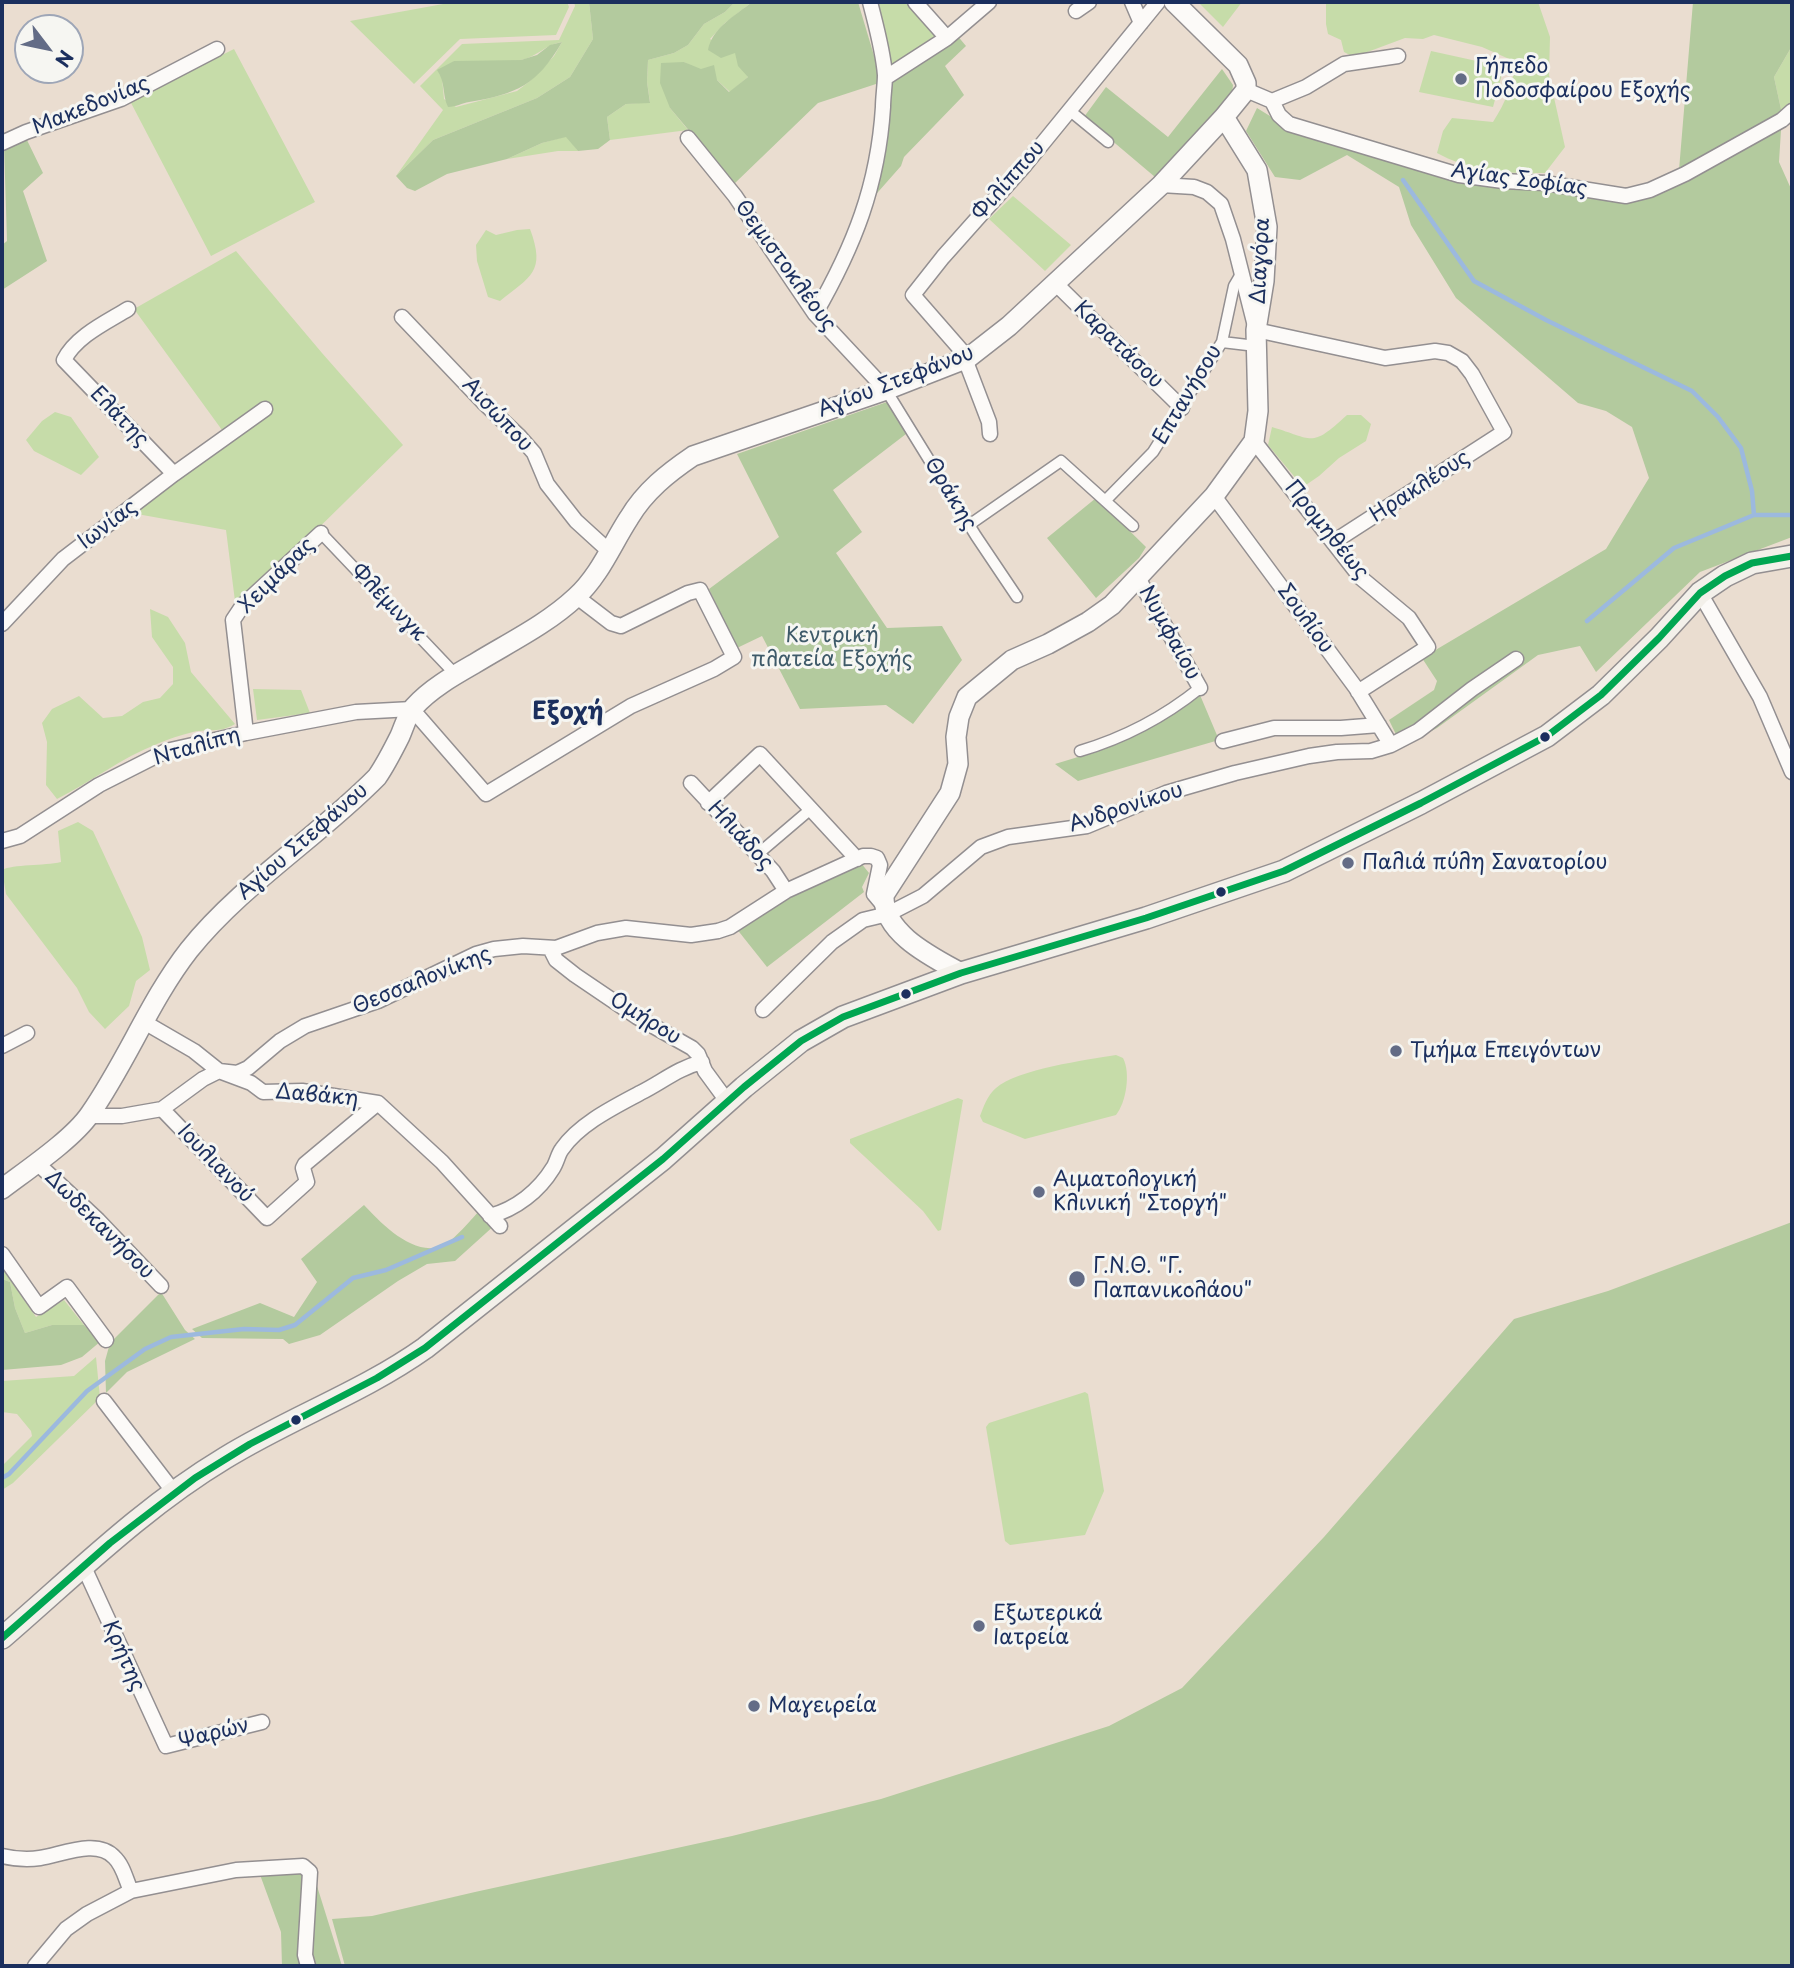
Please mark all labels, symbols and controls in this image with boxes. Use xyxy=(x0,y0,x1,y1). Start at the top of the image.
north arrow xyxy=(14,14,84,84)
text: N xyxy=(49,45,81,73)
place label: Γήπεδο Ποδοσφαίρου Εξοχής xyxy=(1475,54,1691,104)
street label: Μακεδονίας xyxy=(29,71,153,141)
marker: Γήπεδο Ποδοσφαίρου Εξοχής xyxy=(1453,71,1469,87)
street label: Φιλίππου xyxy=(967,136,1051,226)
street label: Αγίας Σοφίας xyxy=(1449,158,1589,202)
street label: Θεμιστοκλέους xyxy=(729,196,841,336)
street label: Διαγόρα xyxy=(1246,217,1276,305)
street label: Καρατάσου xyxy=(1068,296,1168,394)
street label: Επτανήσου xyxy=(1148,340,1228,450)
street label: Αγίου Στεφάνου xyxy=(814,341,978,423)
street label: Αισώπου xyxy=(456,373,538,457)
street label: Ελάτης xyxy=(84,382,154,452)
street label: Ηρακλέους xyxy=(1366,446,1474,528)
street label: Θράκης xyxy=(918,453,982,535)
street label: Προμηθέως xyxy=(1278,475,1374,585)
street label: Ιωνίας xyxy=(74,495,142,555)
street label: Χειμάρας xyxy=(234,533,320,619)
street label: Φλέμινγκ xyxy=(345,559,431,647)
street label: Σουλίου xyxy=(1272,580,1338,658)
street label: Νυμφαίου xyxy=(1133,582,1205,684)
park label: Κεντρική πλατεία Εξοχής xyxy=(752,623,912,673)
district label: Εξοχή xyxy=(532,698,604,726)
street label: Νταλίπη xyxy=(151,723,243,771)
unlabelled marker xyxy=(1538,730,1552,744)
street label: Αγίου Στεφάνου xyxy=(232,778,374,906)
street label: Ανδρονίκου xyxy=(1066,778,1186,838)
street label: Ηλιάδος xyxy=(702,797,778,875)
place label: Παλιά πύλη Σανατορίου xyxy=(1362,850,1608,876)
marker: Παλιά πύλη Σανατορίου xyxy=(1340,855,1356,871)
unlabelled marker xyxy=(1214,885,1228,899)
street label: Θεσσαλονίκης xyxy=(349,942,495,1020)
street label: Ομήρου xyxy=(605,987,685,1051)
unlabelled marker xyxy=(899,987,913,1001)
place label: Τμήμα Επειγόντων xyxy=(1410,1038,1601,1064)
marker: Τμήμα Επειγόντων xyxy=(1388,1043,1404,1059)
street label: Δαβάκη xyxy=(274,1080,360,1112)
street label: Ιουλιανού xyxy=(171,1120,259,1208)
street label: Δωδεκανήσου xyxy=(39,1165,159,1285)
place label: Αιματολογική Κλινική "Στοργή" xyxy=(1053,1167,1227,1217)
marker: Αιματολογική Κλινική "Στοργή" xyxy=(1031,1184,1047,1200)
place label: Γ.Ν.Θ. "Γ. Παπανικολάου" xyxy=(1093,1254,1252,1304)
marker: Γ.Ν.Θ. "Γ. Παπανικολάου" xyxy=(1067,1269,1087,1289)
unlabelled marker xyxy=(289,1413,303,1427)
place label: Εξωτερικά Ιατρεία xyxy=(993,1601,1103,1651)
street label: Κρήτης xyxy=(96,1616,150,1696)
marker: Εξωτερικά Ιατρεία xyxy=(971,1618,987,1634)
place label: Μαγειρεία xyxy=(768,1693,877,1719)
marker: Μαγειρεία xyxy=(746,1698,762,1714)
street label: Ψαρών xyxy=(176,1713,252,1755)

